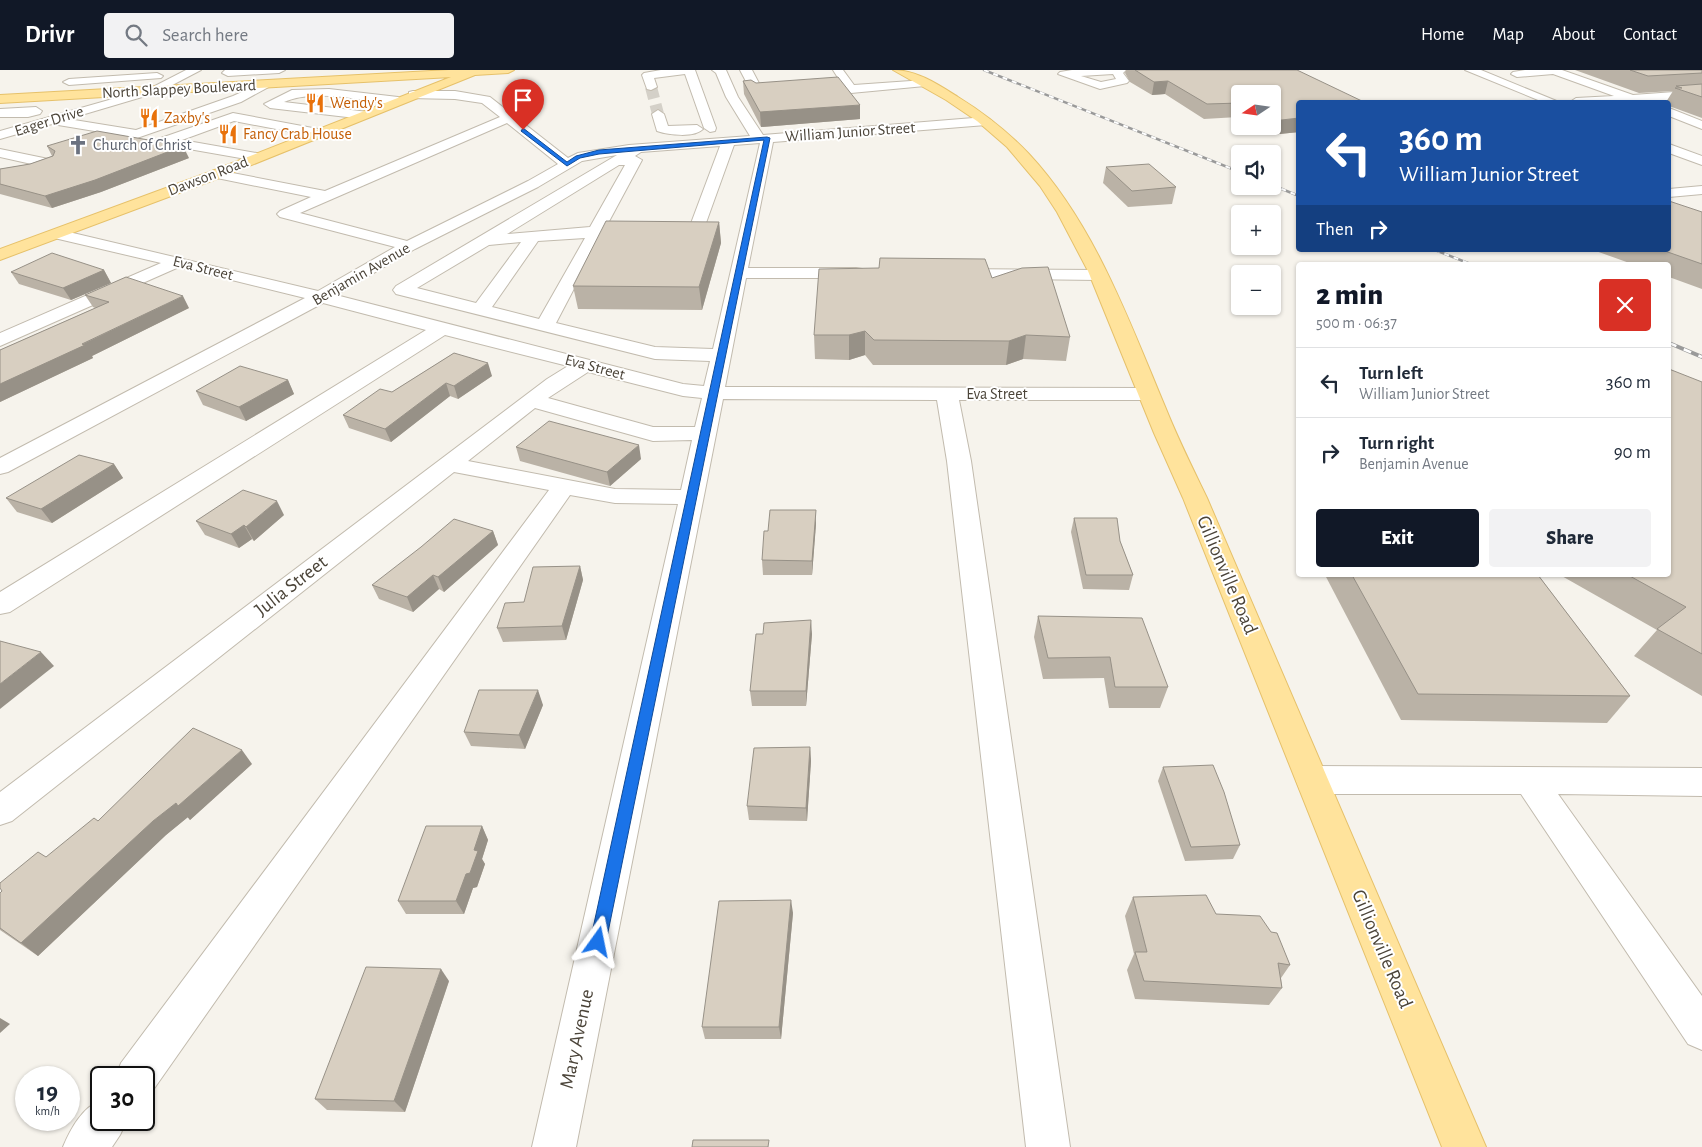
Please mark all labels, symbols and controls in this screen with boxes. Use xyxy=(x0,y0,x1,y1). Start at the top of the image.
search box xyxy=(104,13,454,58)
icon: search xyxy=(122,21,150,49)
text: Drivr xyxy=(25,23,74,47)
text: Search here xyxy=(162,26,248,45)
text: Home xyxy=(1421,26,1464,44)
text: Map xyxy=(1492,26,1524,44)
text: About xyxy=(1552,26,1595,44)
text: Contact xyxy=(1623,26,1677,44)
street label: North Slappey Boulevard xyxy=(101,77,257,102)
pin xyxy=(502,79,544,130)
north arrow xyxy=(1231,85,1281,135)
map controls xyxy=(1231,85,1281,315)
icon: arrive xyxy=(509,86,537,114)
restaurant icon: Wendy's xyxy=(304,92,326,114)
place label: Wendy's xyxy=(330,95,383,112)
street label: Eager Drive xyxy=(13,103,85,139)
restaurant icon: Zaxby's xyxy=(138,107,160,129)
place label: Zaxby's xyxy=(164,110,210,127)
street label: William Junior Street xyxy=(784,119,916,145)
icon: left xyxy=(1316,120,1381,185)
text: 360 m xyxy=(1399,122,1483,157)
restaurant icon: Fancy Crab House xyxy=(217,123,239,145)
place label: Fancy Crab House xyxy=(243,126,352,143)
church icon: Church of Christ xyxy=(67,134,89,156)
place label: Church of Christ xyxy=(93,137,191,153)
button: sound xyxy=(1231,145,1281,195)
street label: Dawson Road xyxy=(166,153,250,199)
text: William Junior Street xyxy=(1399,163,1579,185)
button: + xyxy=(1231,205,1281,255)
icon: right xyxy=(1364,215,1392,243)
text: Then xyxy=(1316,220,1354,239)
street label: Benjamin Avenue xyxy=(309,240,413,309)
street label: Eva Street xyxy=(171,253,235,283)
button: − xyxy=(1231,265,1281,315)
button: close xyxy=(1599,279,1651,331)
text: 2 min xyxy=(1316,280,1383,310)
text: 500 m · 06:37 xyxy=(1316,315,1397,331)
street label: Eva Street xyxy=(563,351,627,383)
text: Turn left xyxy=(1359,364,1423,383)
icon: left xyxy=(1316,369,1344,397)
text: 360 m xyxy=(1606,373,1651,392)
street label: Eva Street xyxy=(966,386,1028,402)
text: William Junior Street xyxy=(1359,386,1490,402)
text: Turn right xyxy=(1359,434,1434,453)
icon: right xyxy=(1316,439,1344,467)
text: 90 m xyxy=(1614,443,1651,462)
text: Benjamin Avenue xyxy=(1359,456,1469,472)
button: Exit xyxy=(1316,509,1479,567)
button: Share xyxy=(1489,509,1651,567)
street label: Gillionville Road xyxy=(1193,513,1261,637)
street label: Julia Street xyxy=(251,551,331,620)
street label: Gillionville Road xyxy=(1348,887,1416,1011)
position arrow xyxy=(571,915,623,967)
street label: Mary Avenue xyxy=(557,987,597,1091)
speed limit sign: 30 xyxy=(90,1066,155,1131)
text: 19 xyxy=(37,1080,58,1105)
text: km/h xyxy=(35,1105,60,1117)

